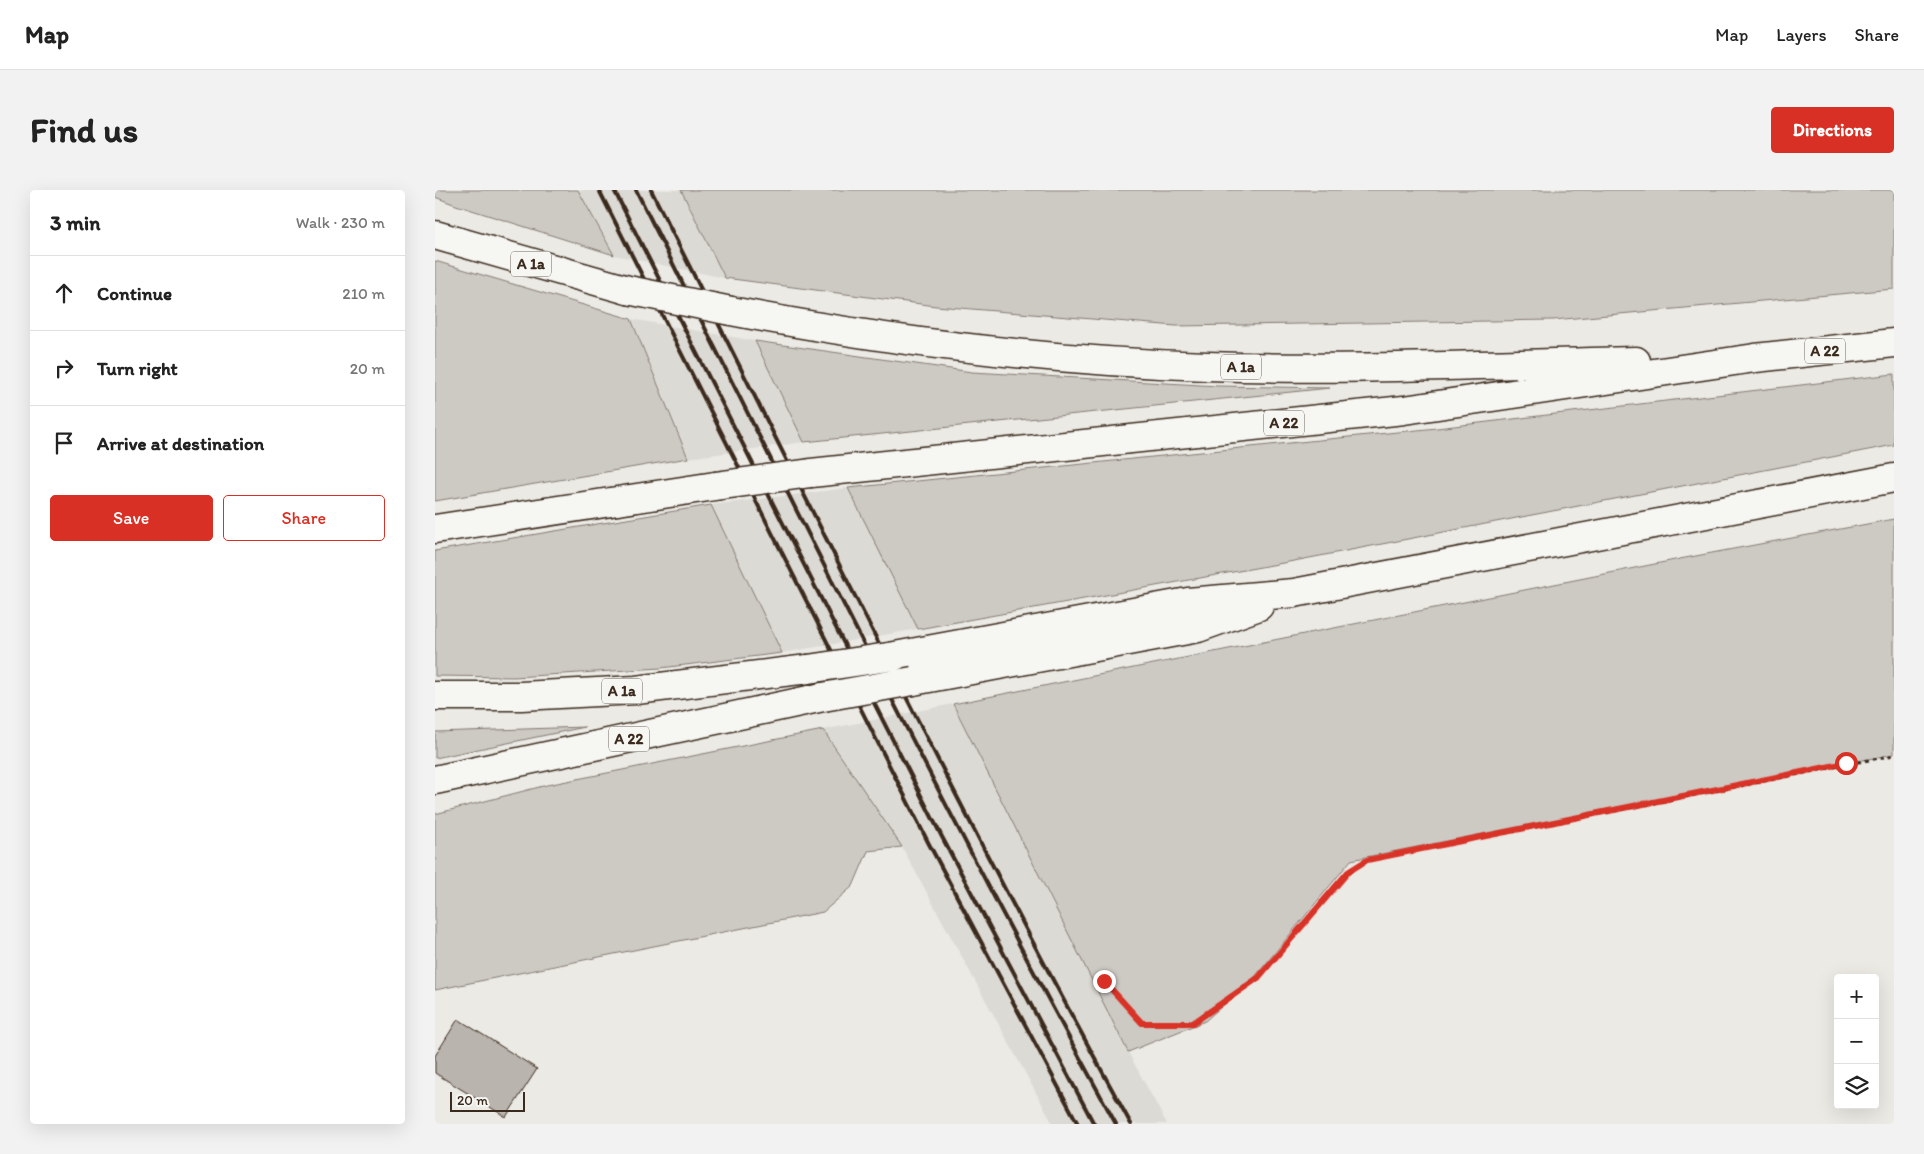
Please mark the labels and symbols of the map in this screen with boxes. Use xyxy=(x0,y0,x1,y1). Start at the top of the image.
road number: A 1a xyxy=(511,252,551,276)
road number: A 22 xyxy=(1805,338,1845,364)
road number: A 1a xyxy=(1221,354,1261,380)
road number: A 22 xyxy=(1264,410,1304,436)
road number: A 1a xyxy=(602,678,642,704)
road number: A 22 xyxy=(609,726,649,752)
route start xyxy=(1835,752,1858,775)
route end xyxy=(1093,970,1116,993)
scale bar xyxy=(450,1089,525,1112)

